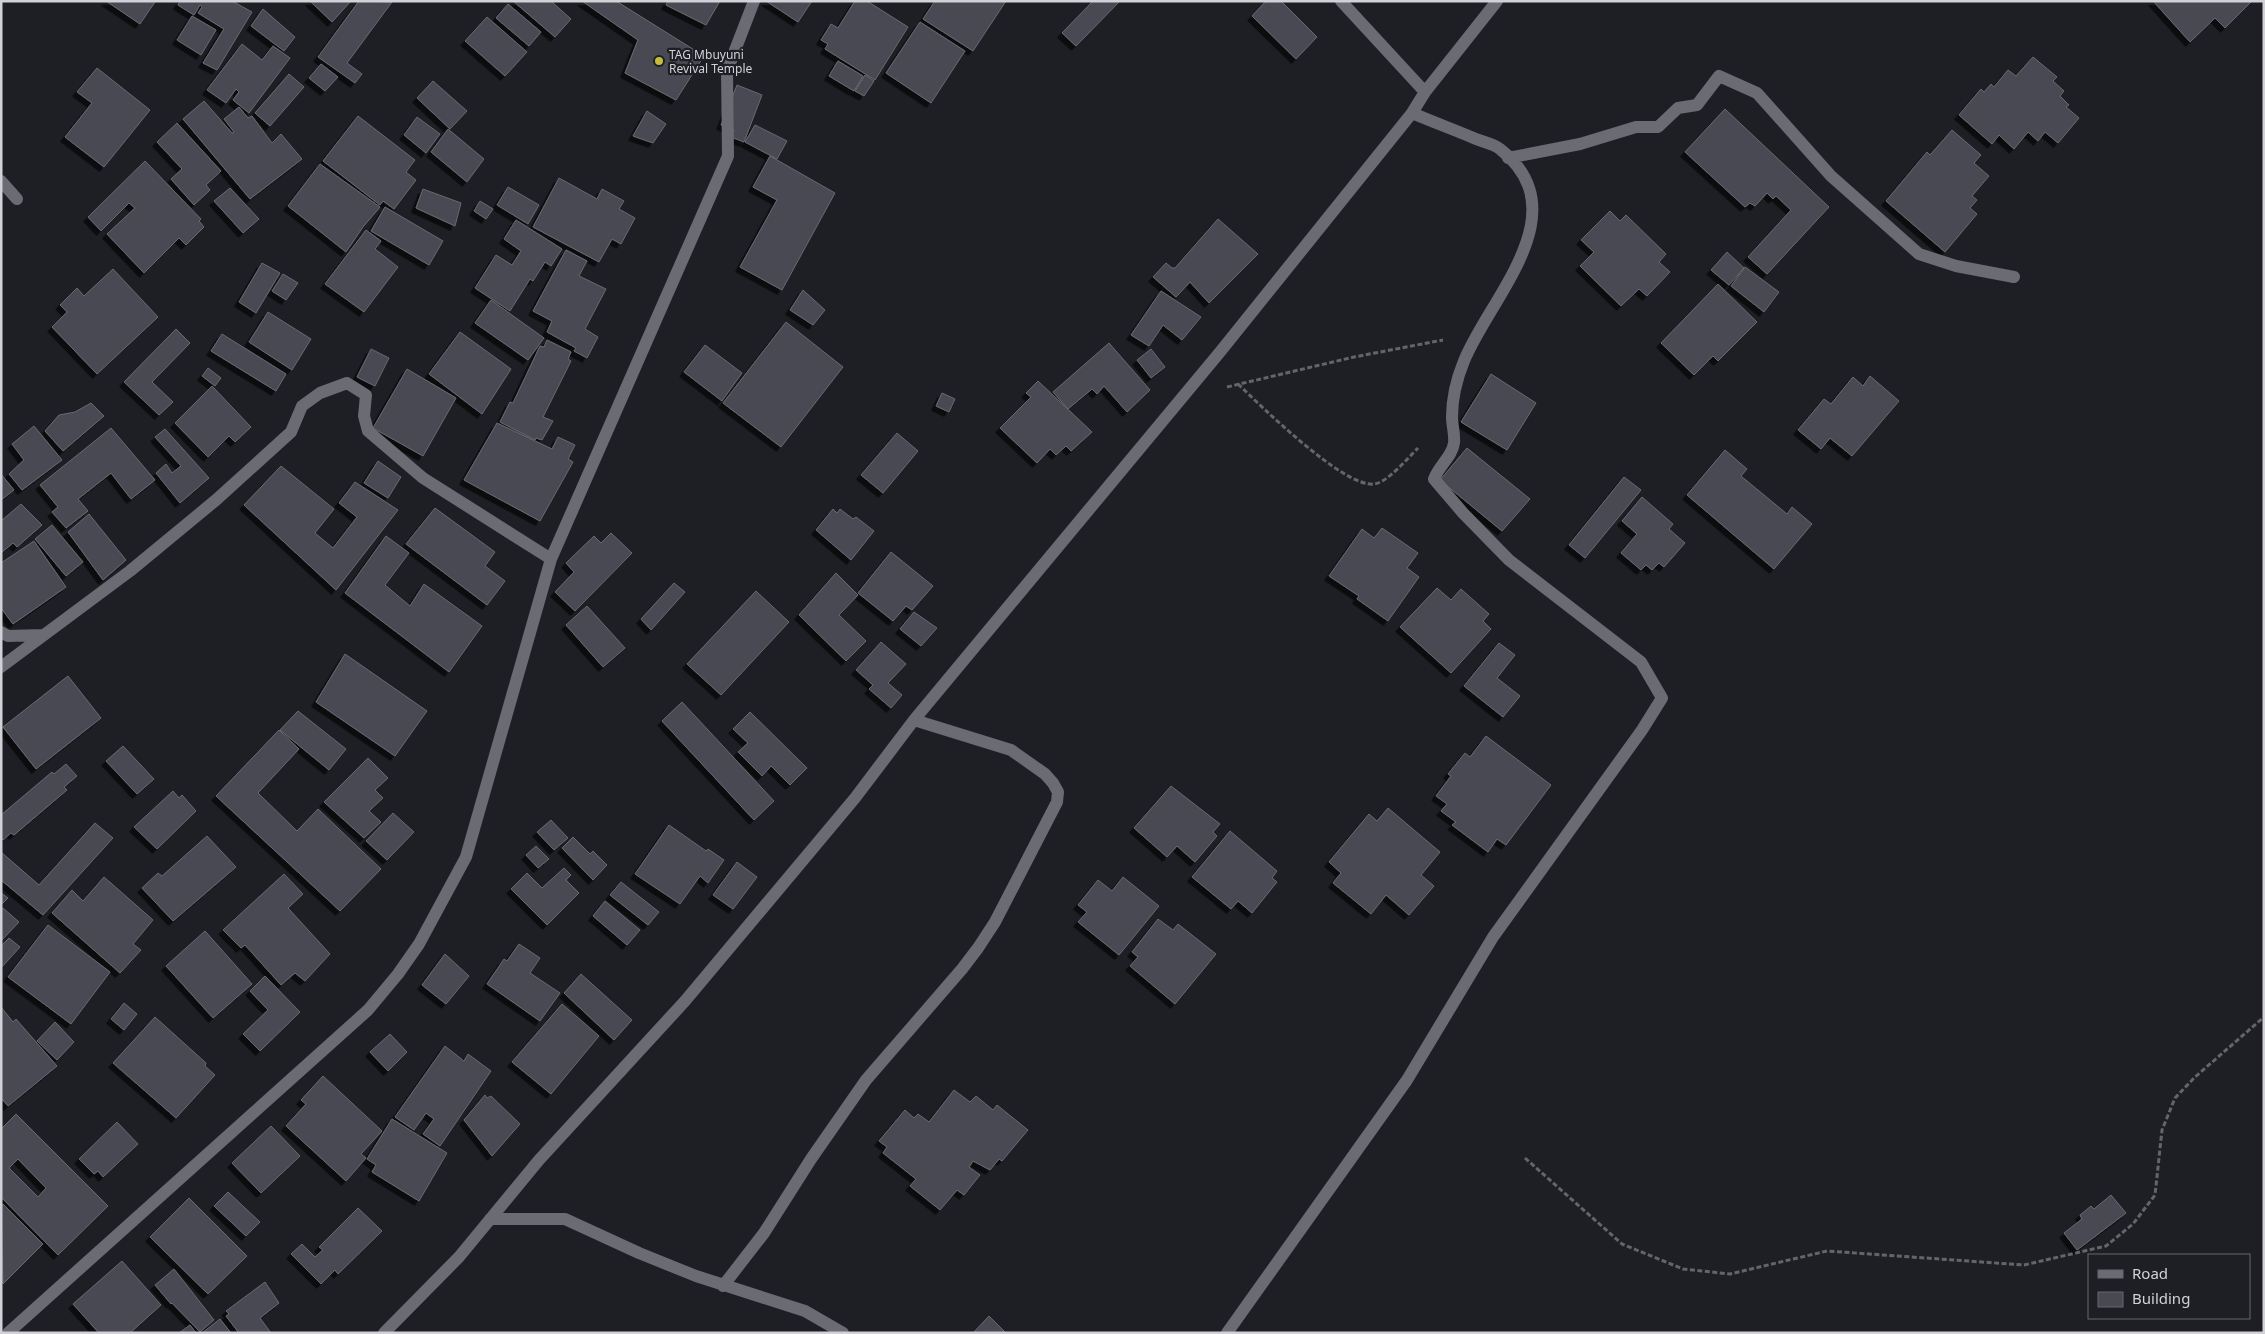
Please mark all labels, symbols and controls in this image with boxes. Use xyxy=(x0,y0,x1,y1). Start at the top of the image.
place label: TAG Mbuyuni Revival Temple xyxy=(669,46,753,77)
marker: TAG Mbuyuni Revival Temple xyxy=(653,55,665,67)
legend xyxy=(2088,1254,2250,1319)
text: Road xyxy=(2132,1263,2168,1283)
text: Building xyxy=(2132,1288,2190,1308)

